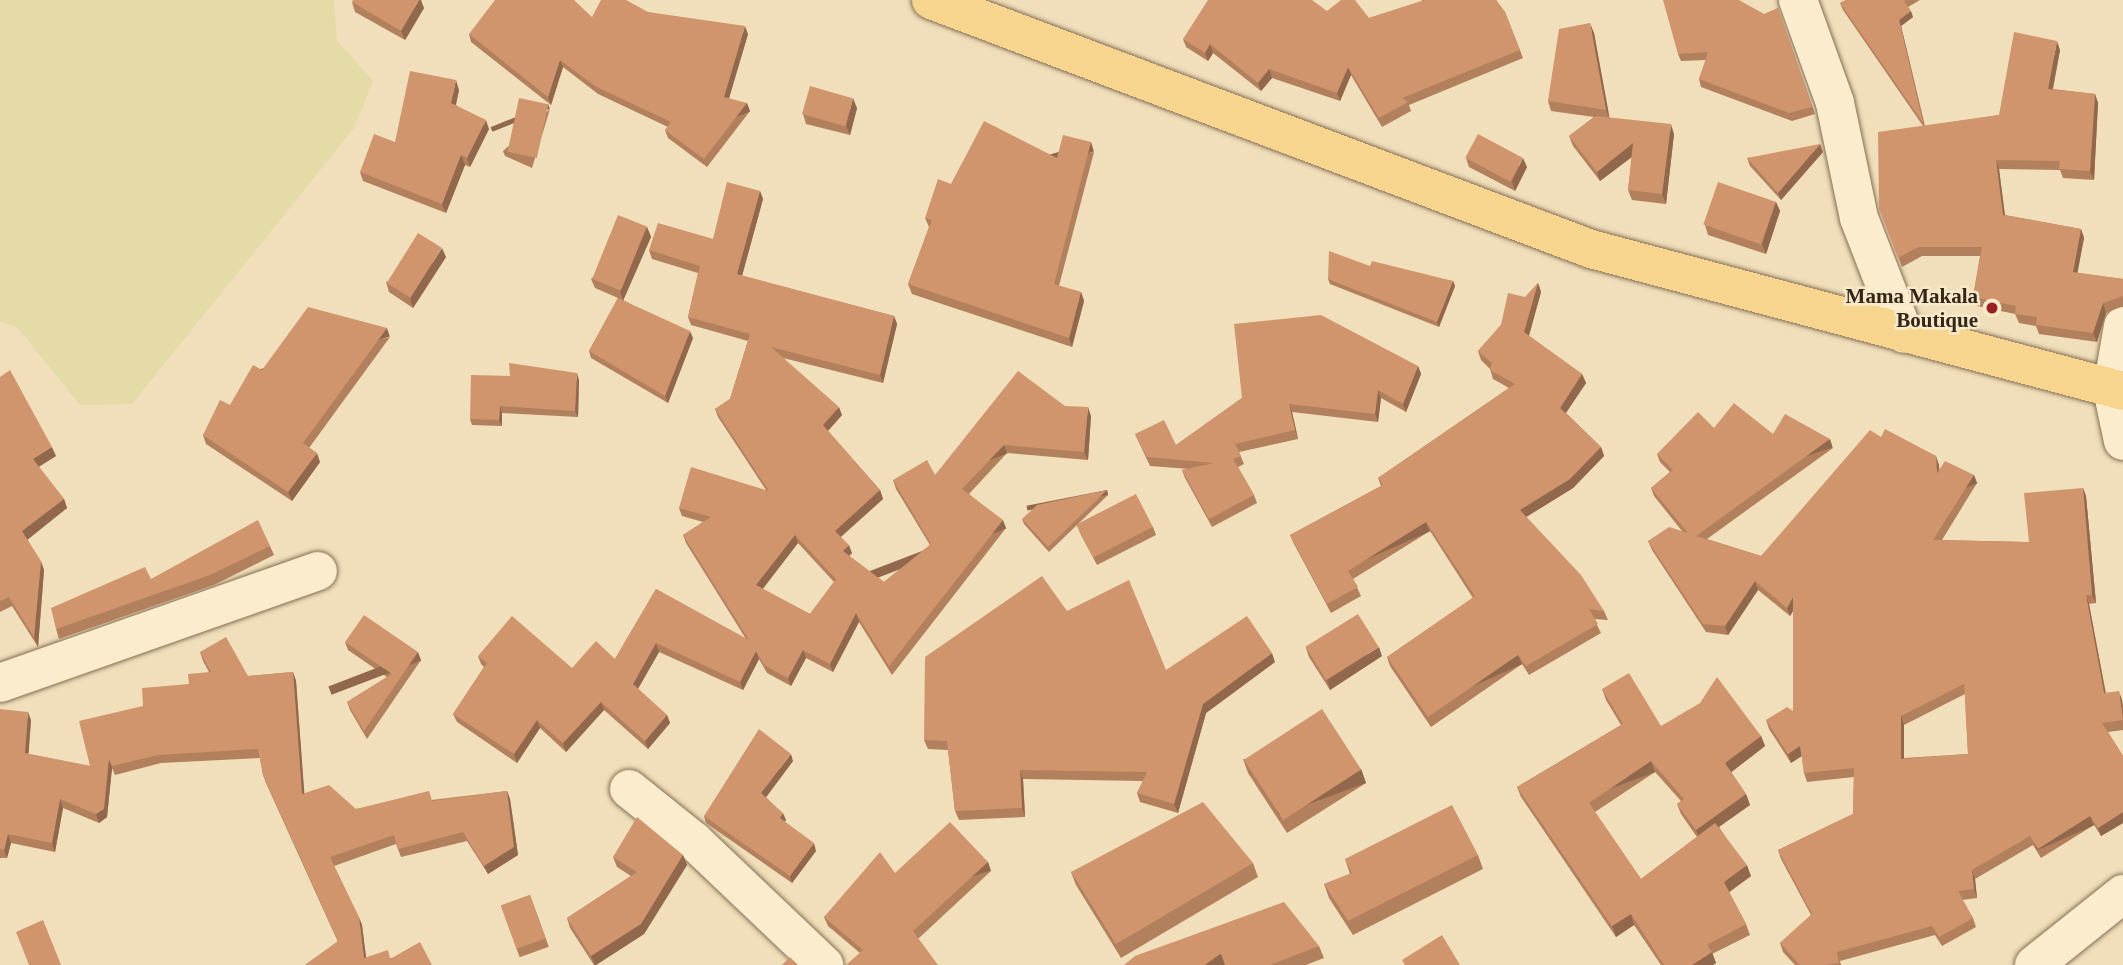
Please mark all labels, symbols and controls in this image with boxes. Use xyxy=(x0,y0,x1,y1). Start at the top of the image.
place label: Mama Makala Boutique xyxy=(1846,283,1978,333)
marker: Mama Makala Boutique xyxy=(1984,300,2000,316)

